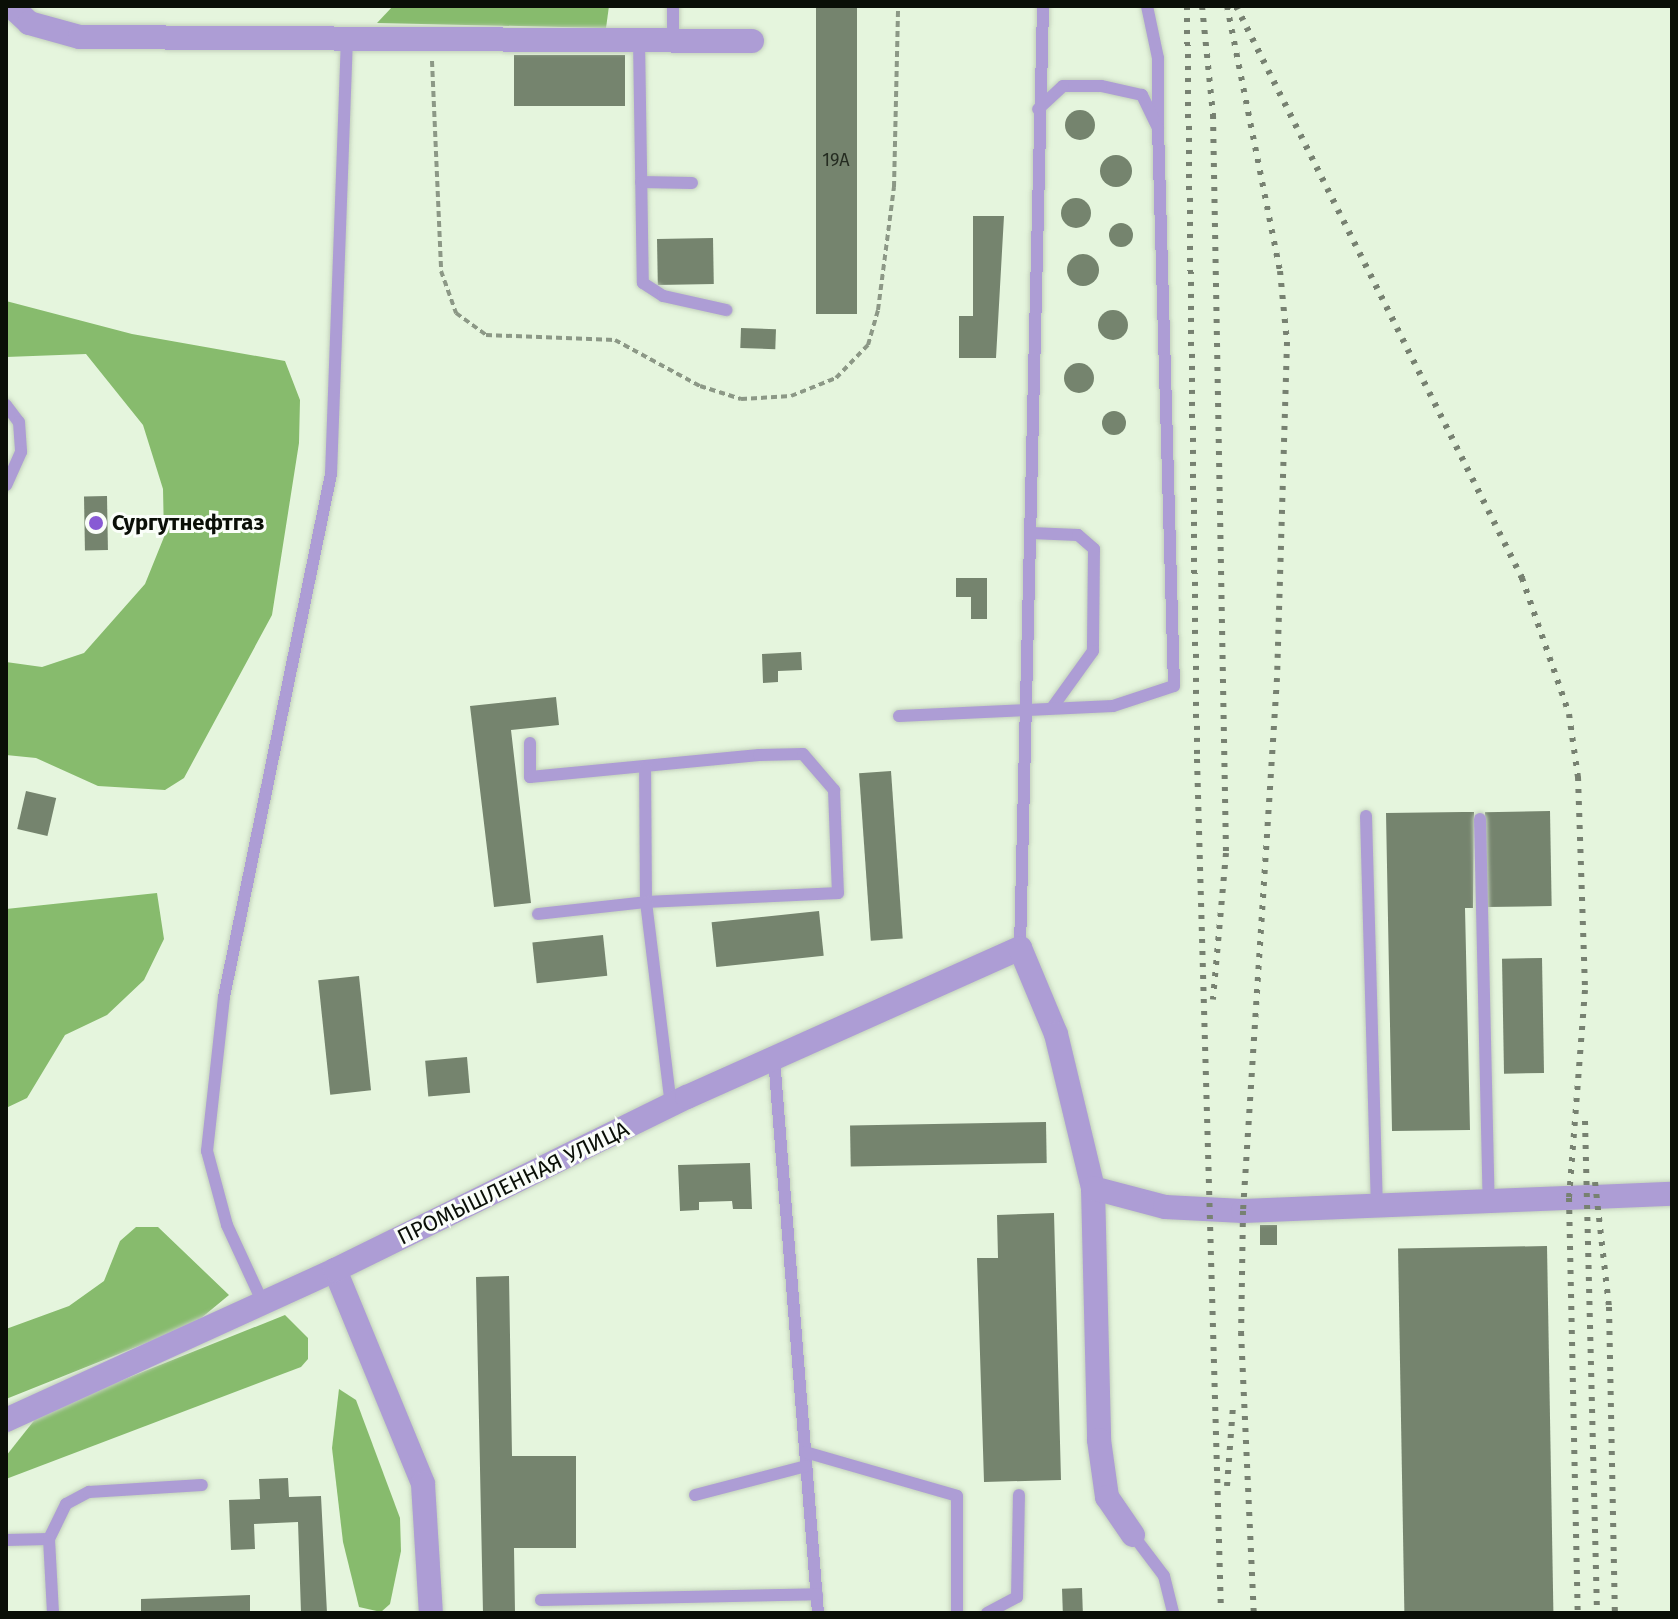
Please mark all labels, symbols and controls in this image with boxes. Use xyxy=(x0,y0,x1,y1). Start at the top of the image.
house number: 19А xyxy=(822,149,850,171)
place label: Сургутнефтгаз xyxy=(112,510,264,536)
marker: Сургутнефтгаз xyxy=(87,514,105,532)
street label: ПРОМЫШЛЕННАЯ УЛИЦА xyxy=(393,1115,633,1251)

